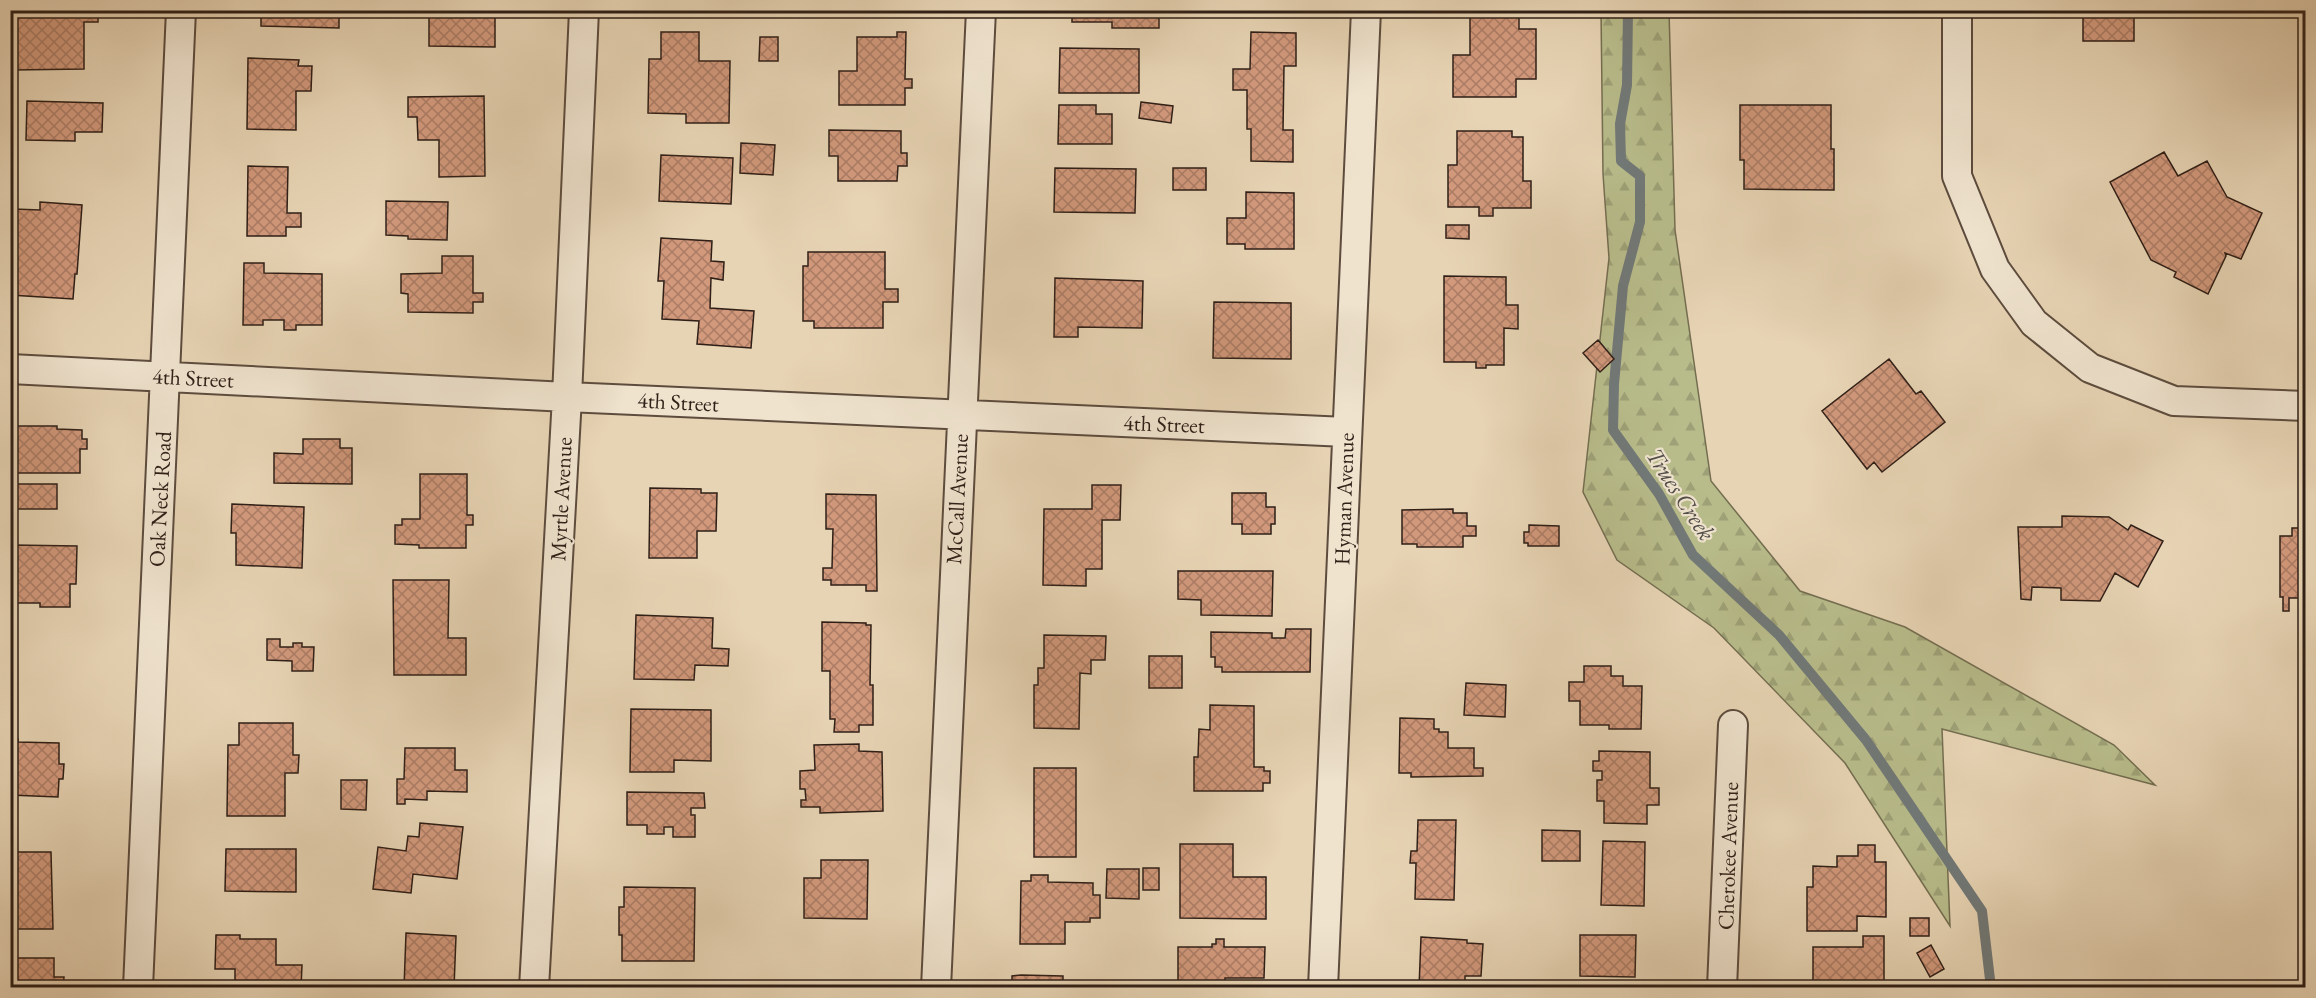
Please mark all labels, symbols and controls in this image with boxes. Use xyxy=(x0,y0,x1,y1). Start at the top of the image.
street label: 4th Street xyxy=(152,361,235,395)
street label: 4th Street xyxy=(637,385,720,419)
street label: 4th Street xyxy=(1123,408,1205,440)
street label: Oak Neck Road xyxy=(142,430,178,568)
street label: McCall Avenue xyxy=(939,432,975,565)
street label: Hyman Avenue xyxy=(1327,432,1361,566)
street label: Myrtle Avenue xyxy=(543,436,579,562)
water label: Trues Creek xyxy=(1640,442,1722,546)
street label: Cherokee Avenue xyxy=(1711,781,1745,931)

